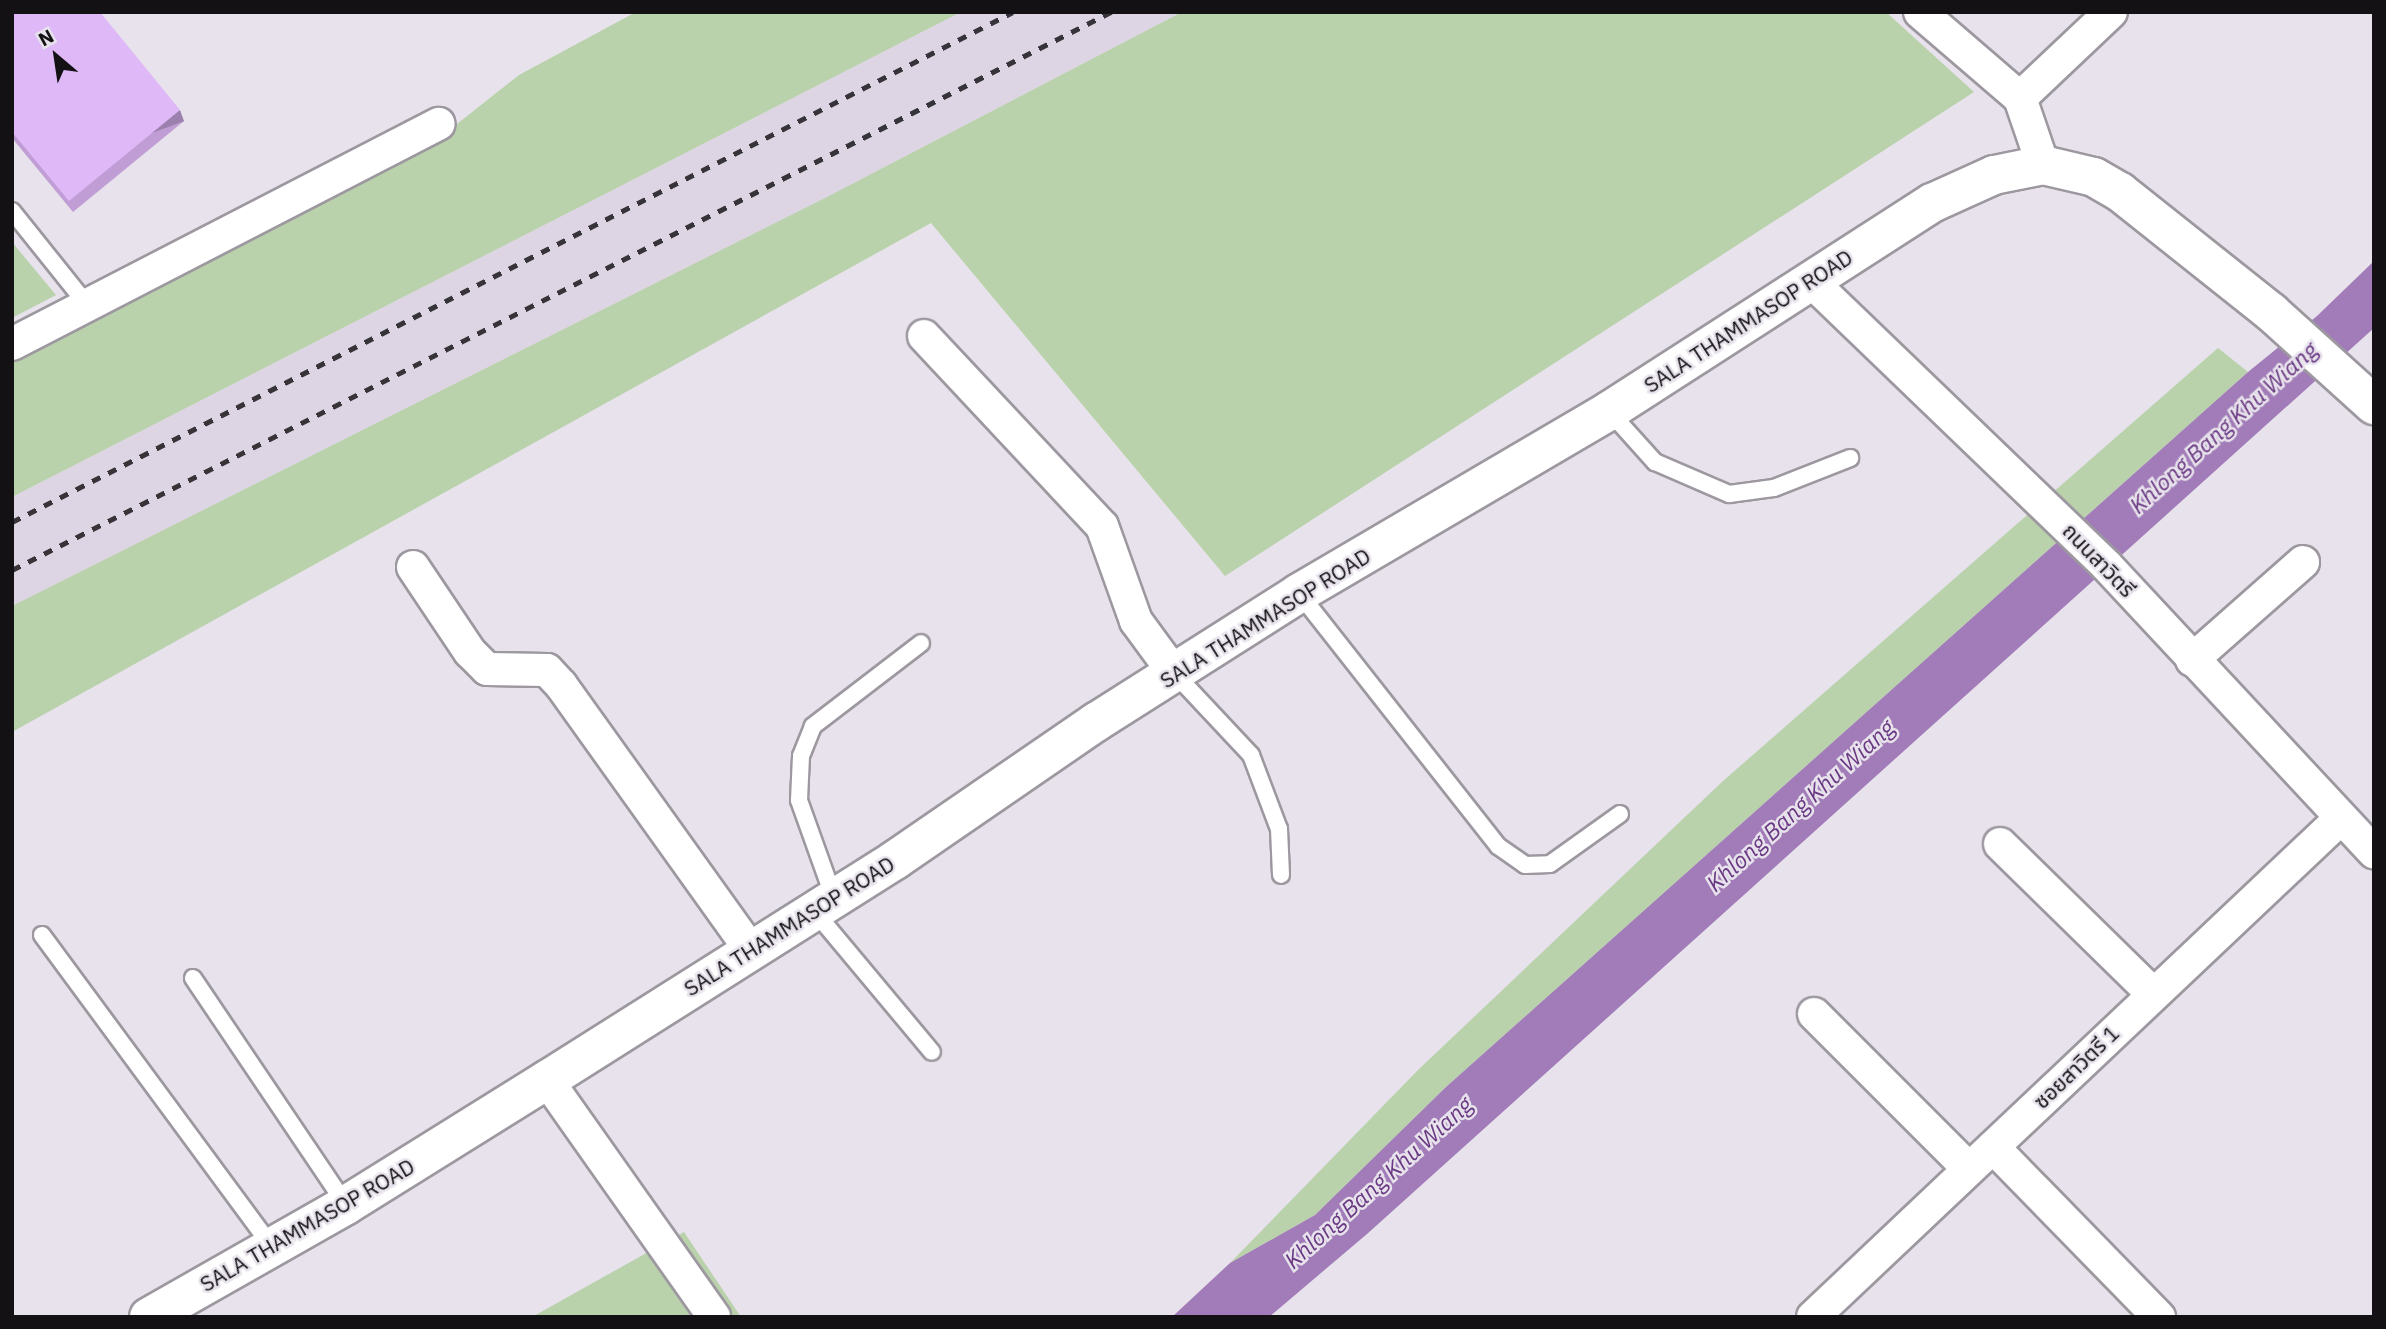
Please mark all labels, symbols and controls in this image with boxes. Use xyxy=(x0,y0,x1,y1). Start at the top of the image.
north arrow xyxy=(21,21,91,91)
text: N xyxy=(34,24,58,51)
street label: SALA THAMMASOP ROAD xyxy=(1639,244,1857,398)
water label: Khlong Bang Khu Wiang xyxy=(2123,335,2323,519)
street label: ถนนสาวิตรี xyxy=(2058,518,2140,602)
street label: SALA THAMMASOP ROAD xyxy=(1155,543,1375,693)
water label: Khlong Bang Khu Wiang xyxy=(1700,713,1900,897)
street label: SALA THAMMASOP ROAD xyxy=(679,851,899,1001)
street label: ซอยสาวิตรี 1 xyxy=(2028,1020,2124,1114)
water label: Khlong Bang Khu Wiang xyxy=(1278,1090,1478,1274)
street label: SALA THAMMASOP ROAD xyxy=(195,1153,419,1297)

